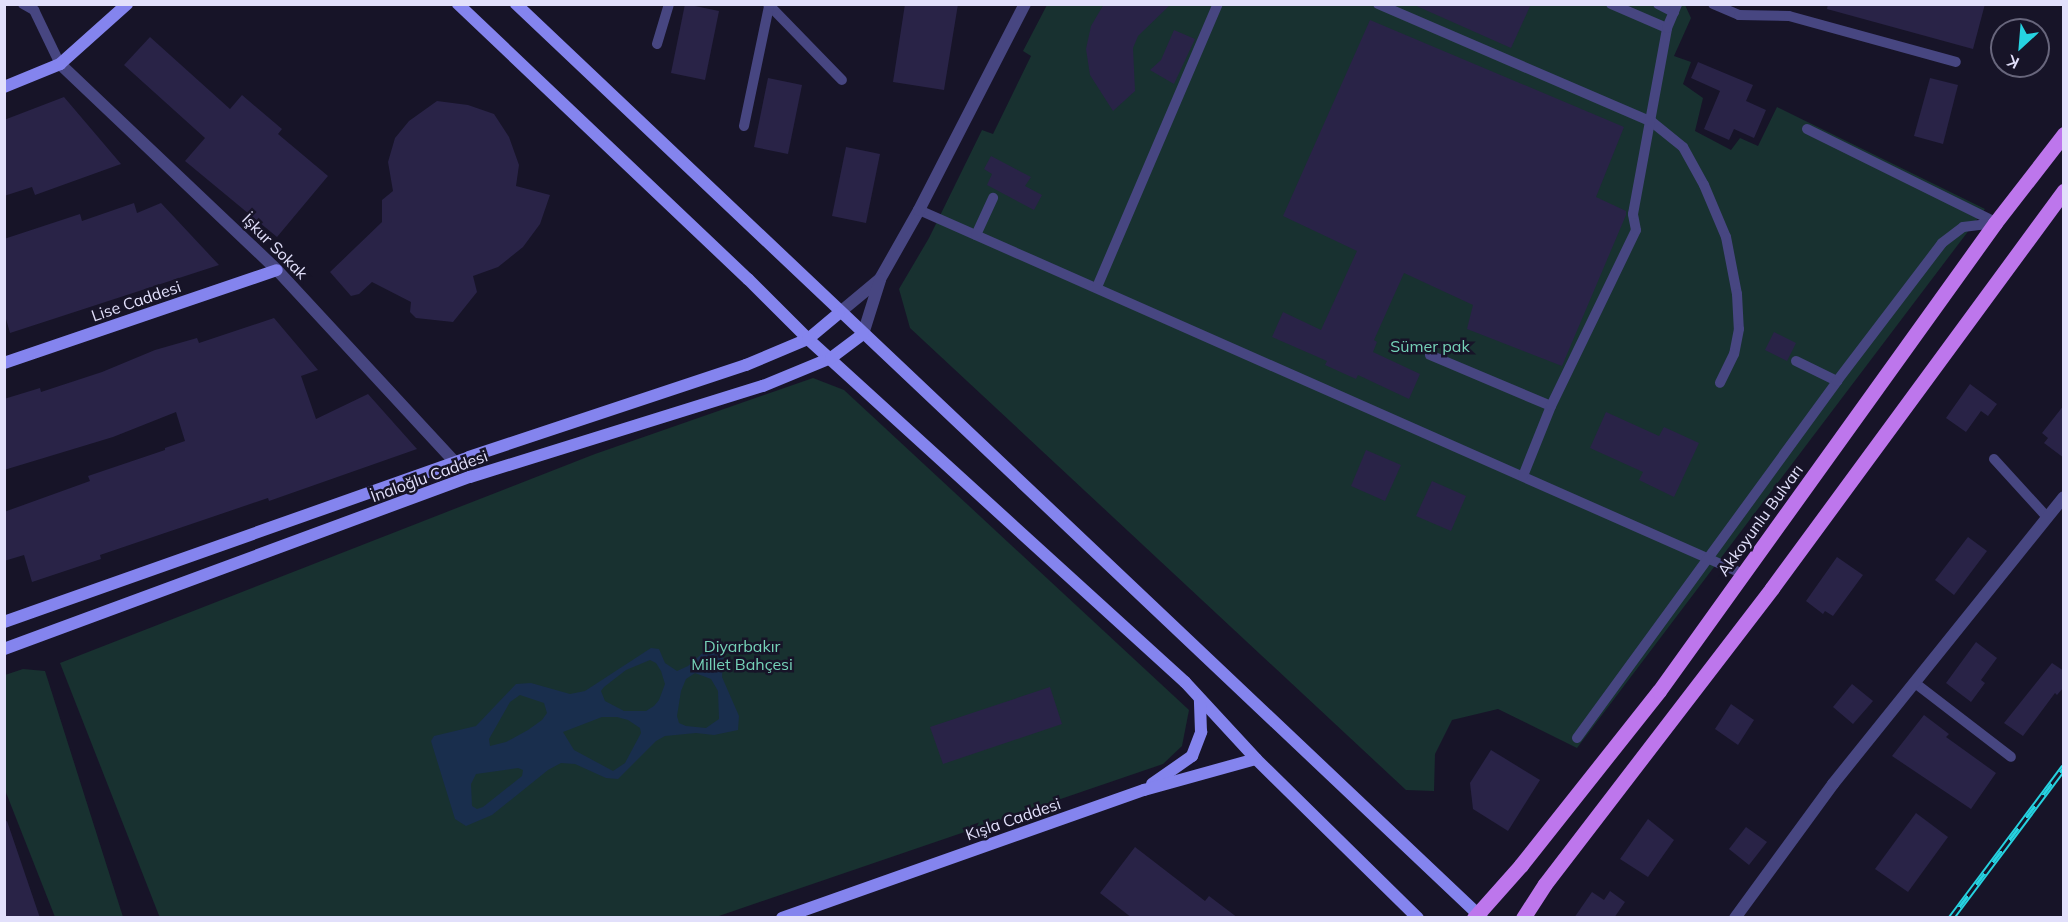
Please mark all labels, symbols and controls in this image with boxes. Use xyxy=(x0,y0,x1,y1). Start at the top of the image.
north arrow xyxy=(1990,18,2050,78)
text: K xyxy=(2004,51,2022,74)
street label: İşkur Sokak xyxy=(238,209,312,283)
street label: Lise Caddesi xyxy=(89,277,183,325)
park label: Sümer pak xyxy=(1390,336,1470,356)
street label: İnaloğlu Caddesi xyxy=(368,446,490,506)
street label: Akkoyunlu Bulvarı xyxy=(1713,461,1807,579)
park label: Diyarbakır Millet Bahçesi xyxy=(691,636,793,674)
street label: Kışla Caddesi xyxy=(963,794,1063,844)

